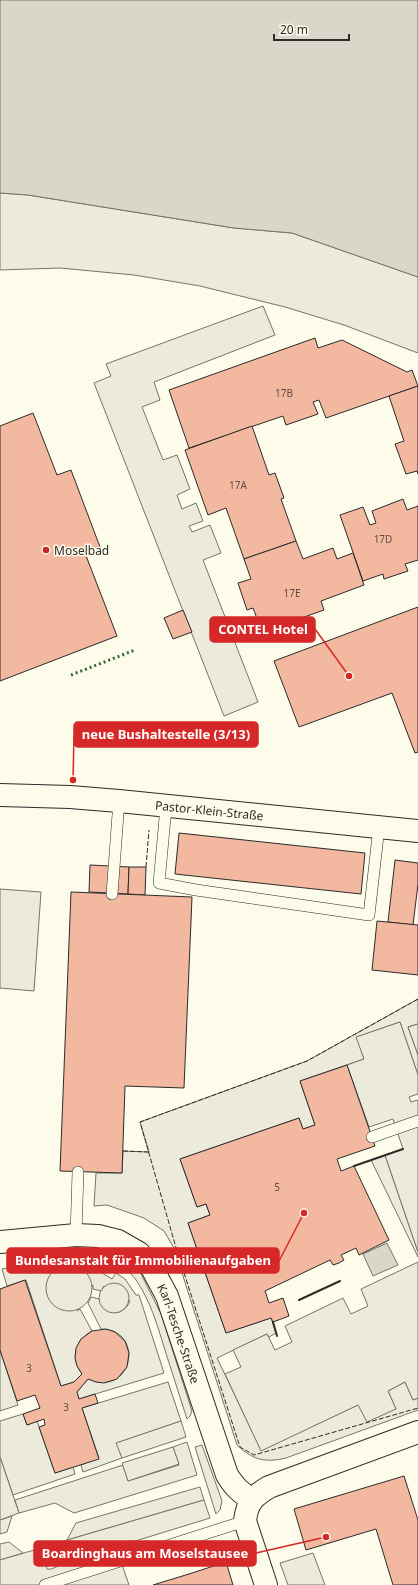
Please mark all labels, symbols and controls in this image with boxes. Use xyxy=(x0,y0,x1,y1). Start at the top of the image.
scale bar xyxy=(274,16,349,42)
text: 20 m xyxy=(280,21,308,38)
house number: 17B xyxy=(275,386,293,400)
house number: 17A xyxy=(229,478,248,492)
house number: 17D xyxy=(374,532,392,546)
place label: Moselbad xyxy=(54,542,109,559)
marker: Moselbad xyxy=(41,545,51,555)
house number: 17E xyxy=(284,586,301,600)
callout: CONTEL Hotel xyxy=(210,617,315,642)
text: CONTEL Hotel xyxy=(218,620,308,638)
callout: neue Bushaltestelle (3/13) xyxy=(74,722,258,747)
text: neue Bushaltestelle (3/13) xyxy=(82,725,250,743)
street label: Pastor-Klein-Straße xyxy=(154,796,264,824)
house number: 5 xyxy=(274,1180,280,1194)
callout: Bundesanstalt für Immobilienaufgaben xyxy=(7,1248,279,1273)
text: Bundesanstalt für Immobilienaufgaben xyxy=(15,1251,271,1269)
street label: Karl-Tesche-Straße xyxy=(153,1280,204,1386)
house number: 3 xyxy=(26,1361,32,1375)
house number: 3 xyxy=(63,1400,69,1414)
callout: Boardinghaus am Moselstausee xyxy=(34,1541,256,1566)
text: Boardinghaus am Moselstausee xyxy=(42,1544,248,1562)

